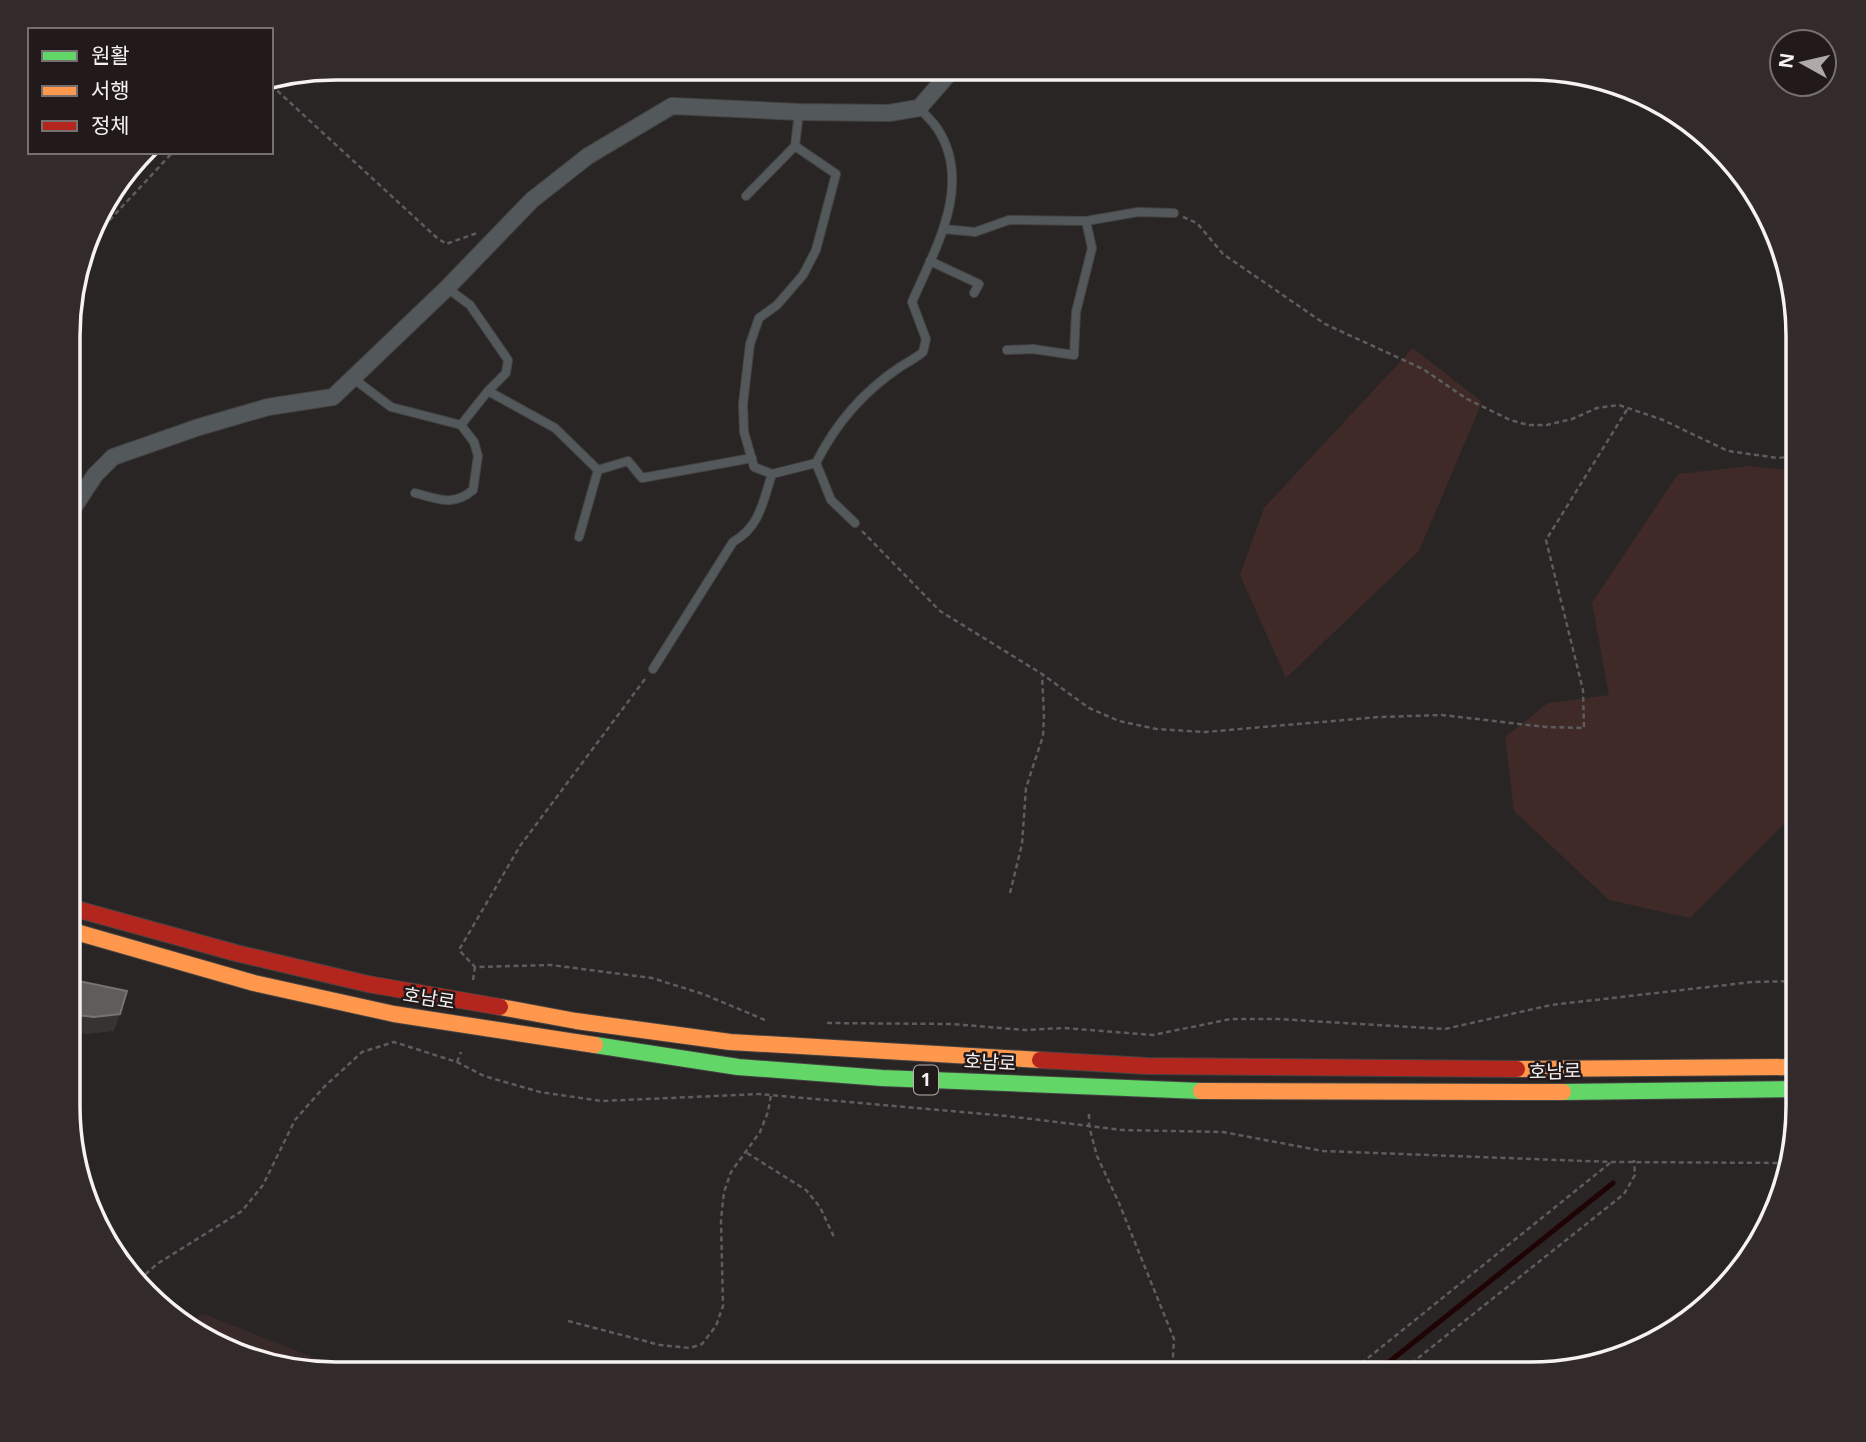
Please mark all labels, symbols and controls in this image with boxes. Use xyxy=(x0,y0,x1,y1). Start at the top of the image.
legend xyxy=(28,28,273,154)
north arrow xyxy=(1768,28,1838,98)
text: 원활 xyxy=(91,41,130,69)
text: N xyxy=(1772,51,1800,70)
text: 서행 xyxy=(91,76,130,104)
text: 정체 xyxy=(91,111,130,139)
street label: 호남로 xyxy=(401,981,457,1015)
street label: 호남로 xyxy=(963,1048,1017,1076)
street label: 호남로 xyxy=(1529,1058,1581,1084)
road number: 1 xyxy=(914,1065,938,1094)

